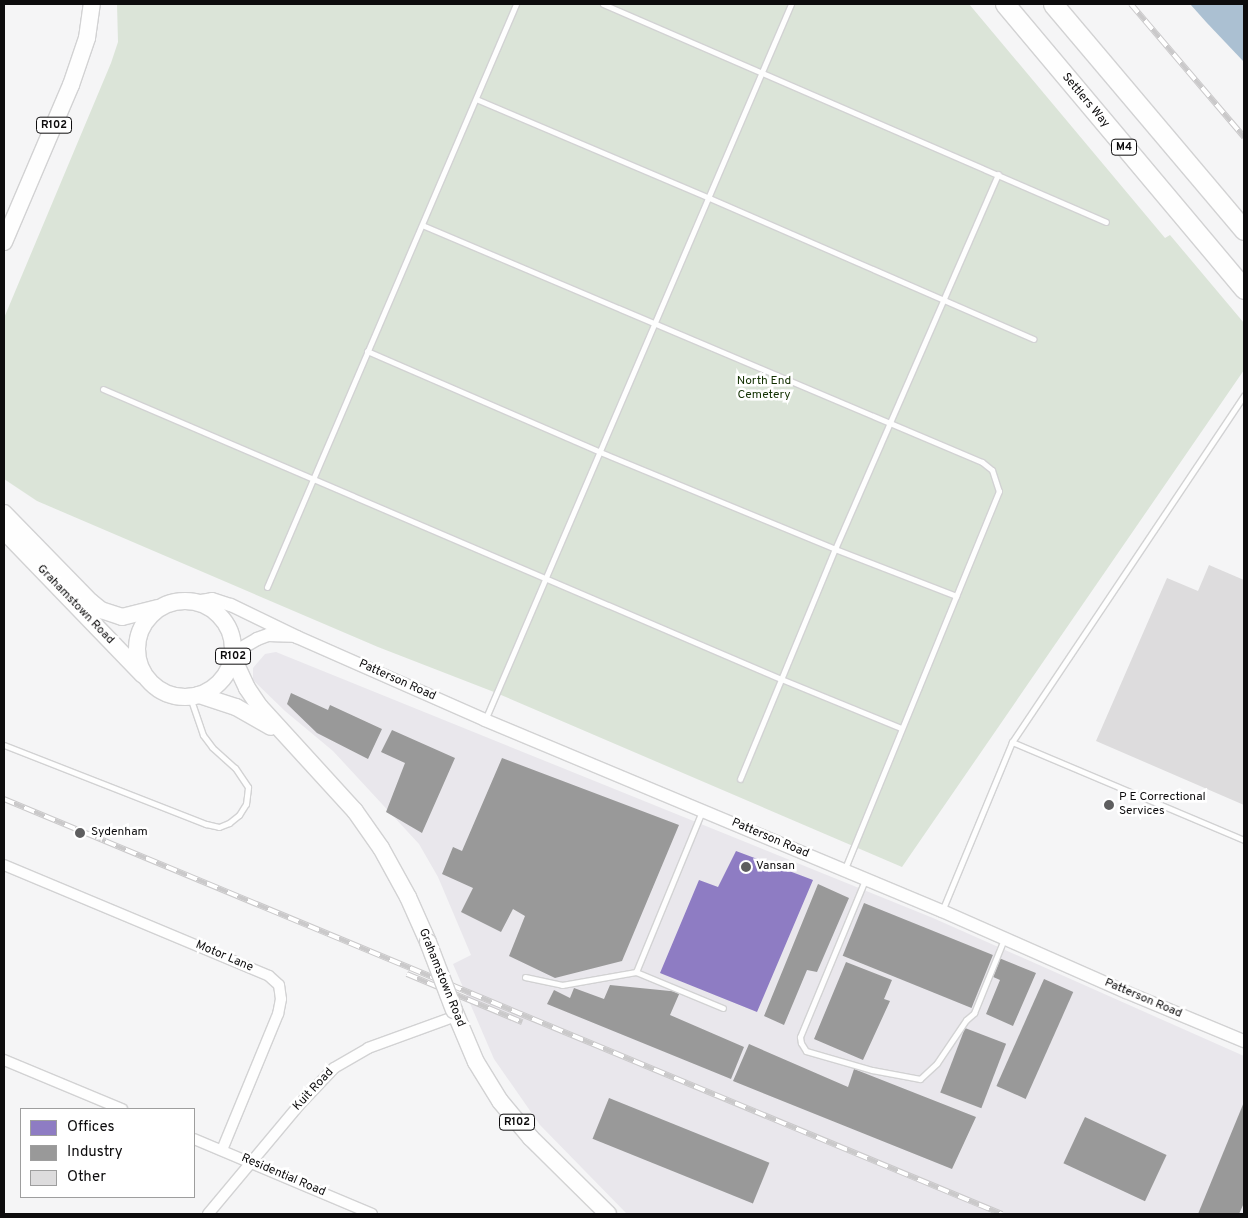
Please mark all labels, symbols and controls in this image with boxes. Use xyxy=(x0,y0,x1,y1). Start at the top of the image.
street label: Settlers Way xyxy=(1058,71,1112,131)
road number: R102 xyxy=(35,116,73,134)
road number: M4 xyxy=(1110,138,1138,156)
park label: North End Cemetery xyxy=(737,375,791,403)
street label: Grahamstown Road xyxy=(33,562,117,648)
road number: R102 xyxy=(214,648,252,664)
street label: Patterson Road xyxy=(356,658,438,704)
place label: P E Correctional Services xyxy=(1119,791,1206,819)
marker: P E Correctional Services xyxy=(1103,799,1115,811)
street label: Patterson Road xyxy=(729,816,811,862)
marker: Sydenham xyxy=(73,826,87,840)
place label: Sydenham xyxy=(91,826,148,840)
place label: Vansan xyxy=(756,860,795,874)
marker: Vansan xyxy=(740,861,752,873)
street label: Grahamstown Road xyxy=(415,927,467,1029)
street label: Motor Lane xyxy=(193,938,255,976)
street label: Patterson Road xyxy=(1102,976,1184,1022)
street label: Kuit Road xyxy=(291,1066,337,1114)
legend xyxy=(20,1108,195,1198)
road number: R102 xyxy=(498,1114,536,1130)
text: Offices xyxy=(67,1118,114,1137)
text: Industry xyxy=(67,1143,123,1162)
street label: Residential Road xyxy=(239,1152,327,1200)
text: Other xyxy=(67,1168,106,1187)

